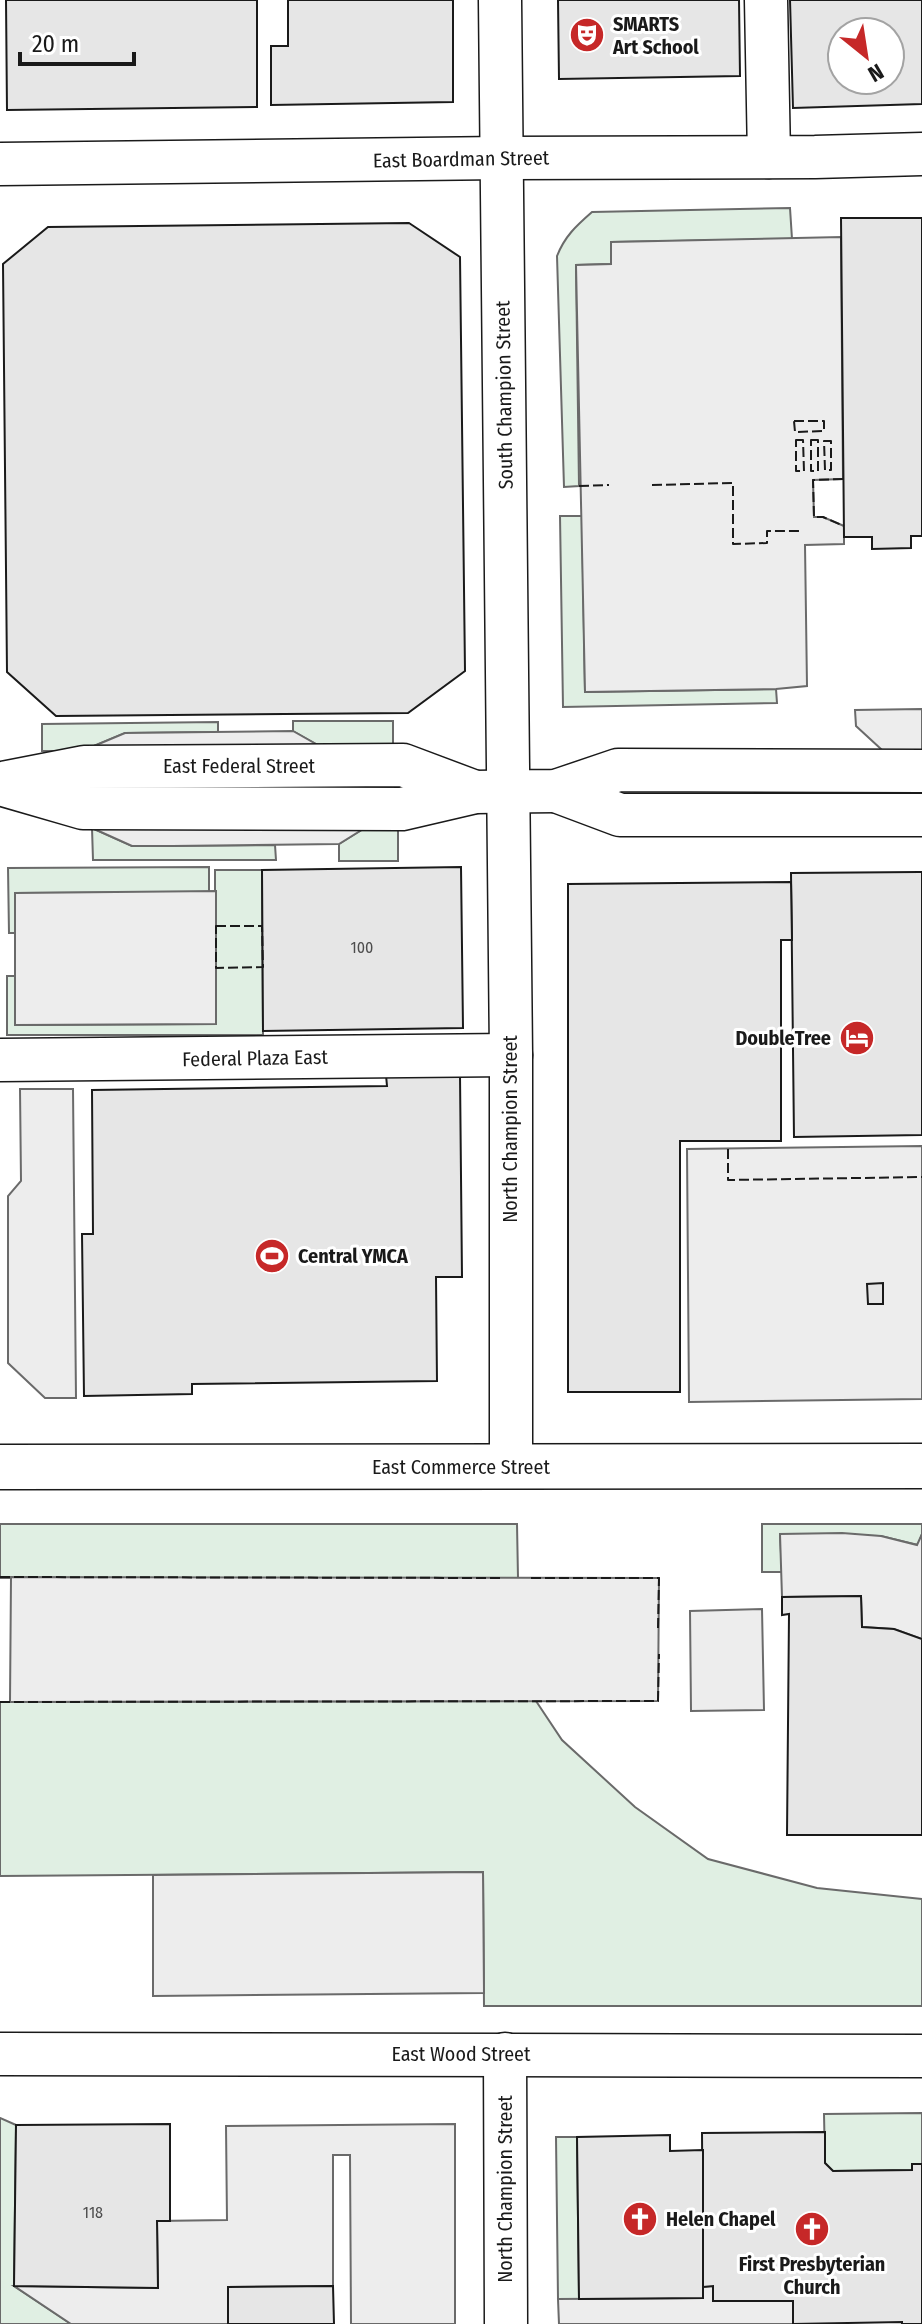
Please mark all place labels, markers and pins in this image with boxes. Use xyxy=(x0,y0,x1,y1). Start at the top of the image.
place label: SMARTS Art School xyxy=(612,12,699,59)
theatre icon: SMARTS Art School xyxy=(568,16,606,54)
hotel icon: DoubleTree xyxy=(838,1019,876,1057)
place label: DoubleTree xyxy=(735,1026,831,1050)
sports icon: Central YMCA xyxy=(253,1237,291,1275)
place label: Central YMCA xyxy=(298,1244,409,1268)
church icon: Helen Chapel xyxy=(621,2200,659,2238)
place label: Helen Chapel xyxy=(666,2207,776,2231)
church icon: First Presbyterian Church xyxy=(793,2210,831,2248)
place label: First Presbyterian Church xyxy=(739,2252,885,2299)

